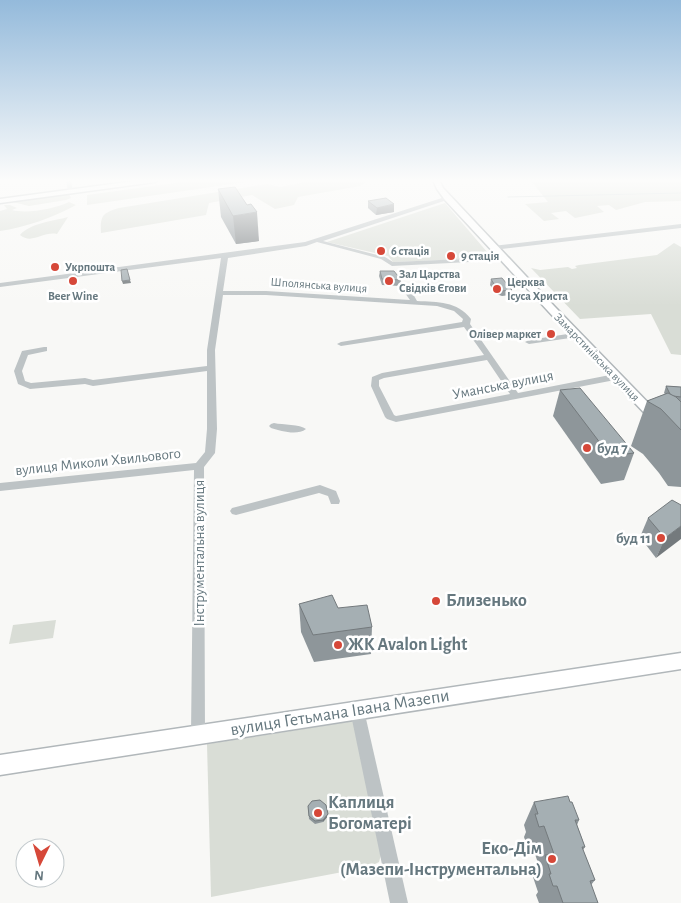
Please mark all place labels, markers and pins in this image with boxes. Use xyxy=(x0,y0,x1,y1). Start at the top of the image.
marker: 6 стація xyxy=(375,245,387,257)
place label: 6 стація xyxy=(391,245,430,257)
marker: 9 стація xyxy=(445,250,457,262)
place label: 9 стація xyxy=(461,250,500,262)
marker: Укрпошта xyxy=(49,261,61,273)
place label: Укрпошта xyxy=(65,261,115,273)
place label: Зал Царства Свідків Єгови xyxy=(399,268,467,294)
marker: Beer Wine xyxy=(67,275,79,287)
marker: Зал Царства Свідків Єгови xyxy=(383,275,395,287)
place label: Церква Ісуса Христа xyxy=(507,276,568,303)
marker: Церква Ісуса Христа xyxy=(491,283,503,295)
place label: Beer Wine xyxy=(48,290,98,302)
place label: Олівер маркет xyxy=(469,328,541,340)
marker: Олівер маркет xyxy=(545,328,557,340)
place label: буд 7 xyxy=(597,441,628,456)
marker: буд 7 xyxy=(581,442,593,454)
place label: буд 11 xyxy=(616,531,651,546)
marker: буд 11 xyxy=(655,532,667,544)
place label: Близенько xyxy=(446,592,527,610)
marker: Близенько xyxy=(430,595,442,607)
place label: ЖК Avalon Light xyxy=(348,636,467,654)
marker: ЖК Avalon Light xyxy=(332,639,344,651)
place label: Каплиця Богоматері xyxy=(328,794,412,833)
marker: Каплиця Богоматері xyxy=(312,807,324,819)
place label: Еко-Дім (Мазепи-Інструментальна) xyxy=(340,840,542,879)
marker: Еко-Дім (Мазепи-Інструментальна) xyxy=(546,853,558,865)

